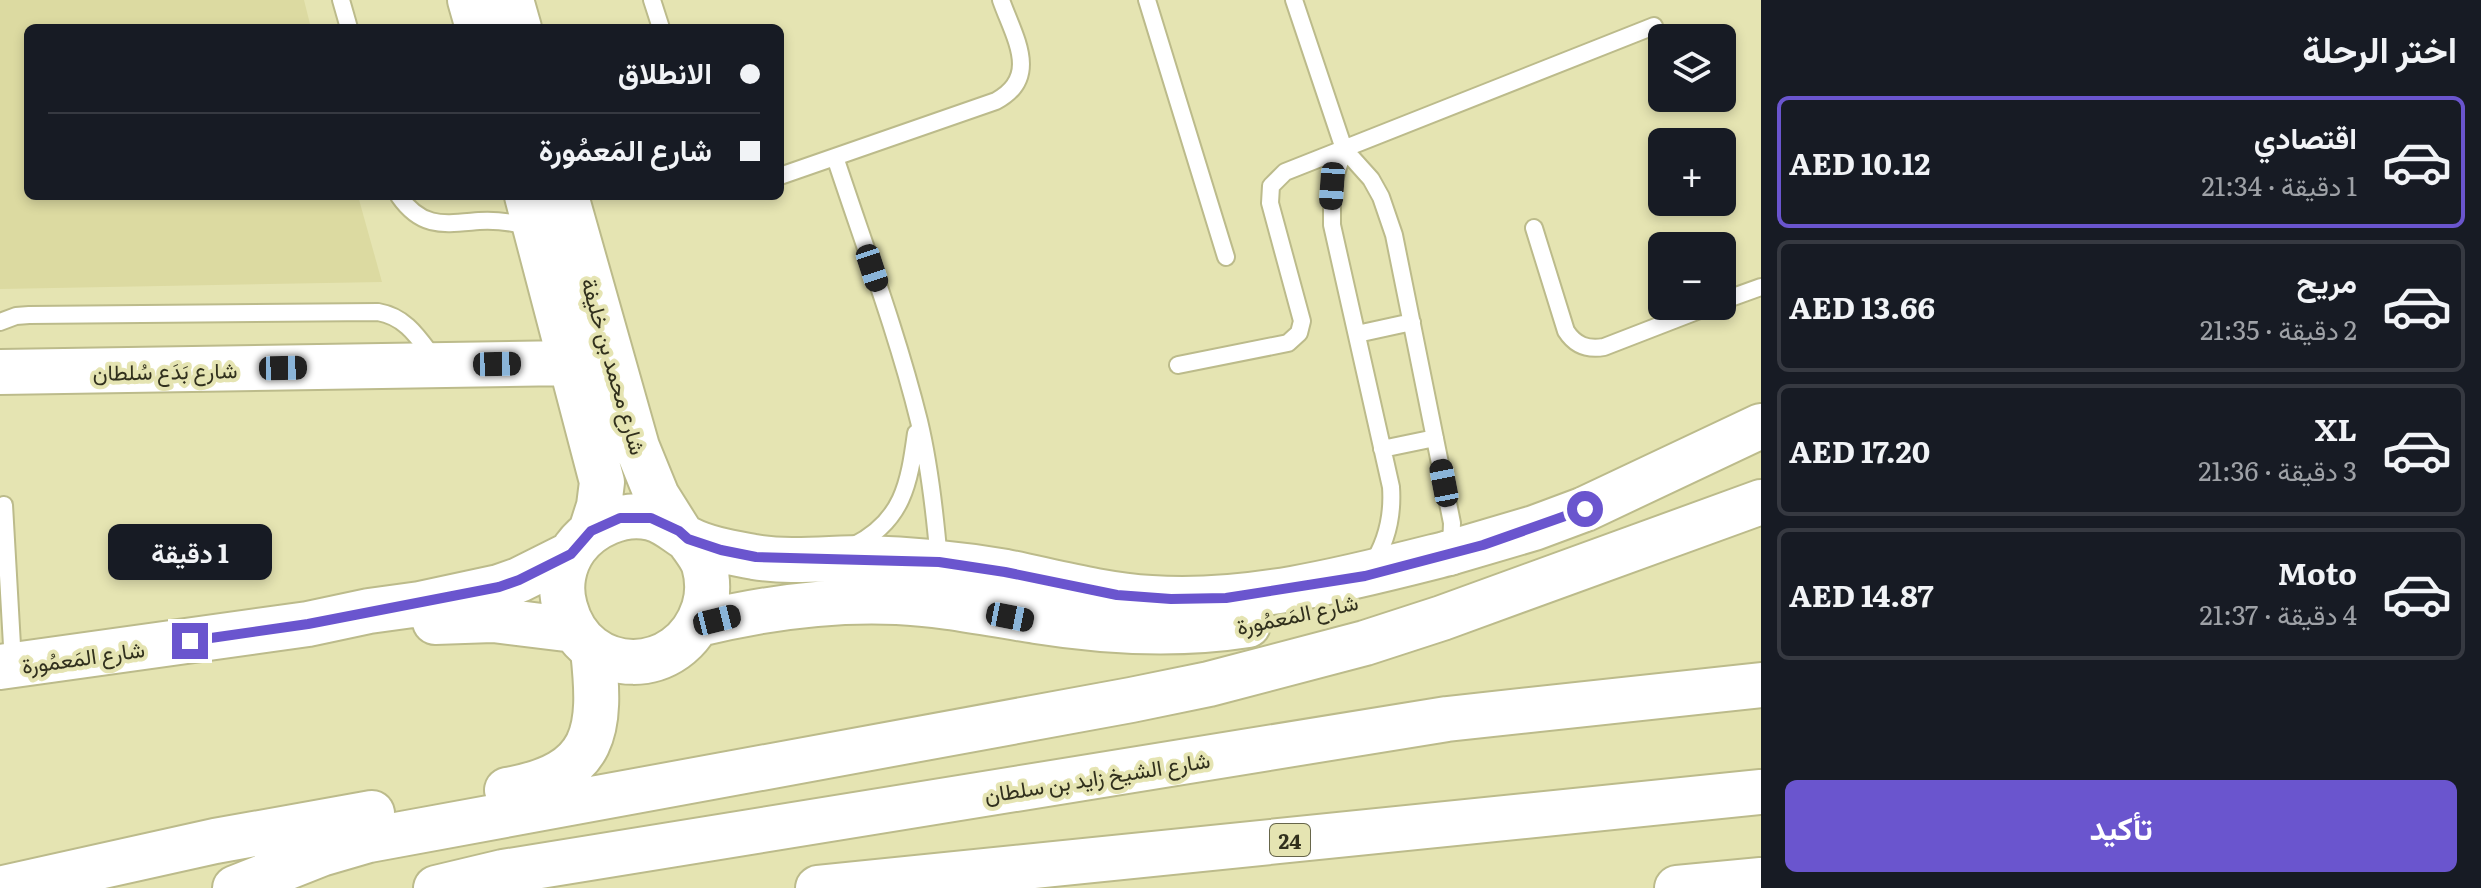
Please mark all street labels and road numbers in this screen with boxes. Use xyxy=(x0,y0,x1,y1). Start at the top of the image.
street label: شارع محمد بن خليفة xyxy=(574,274,656,458)
street label: شارع بَدَع سُلطان xyxy=(92,352,238,388)
street label: شارع المَعمُورة xyxy=(1233,584,1361,642)
street label: شارع المَعمُورة xyxy=(19,631,147,681)
street label: شارع الشيخ زايد بن سلطان xyxy=(982,742,1212,810)
road number: 24 xyxy=(1270,824,1310,856)

